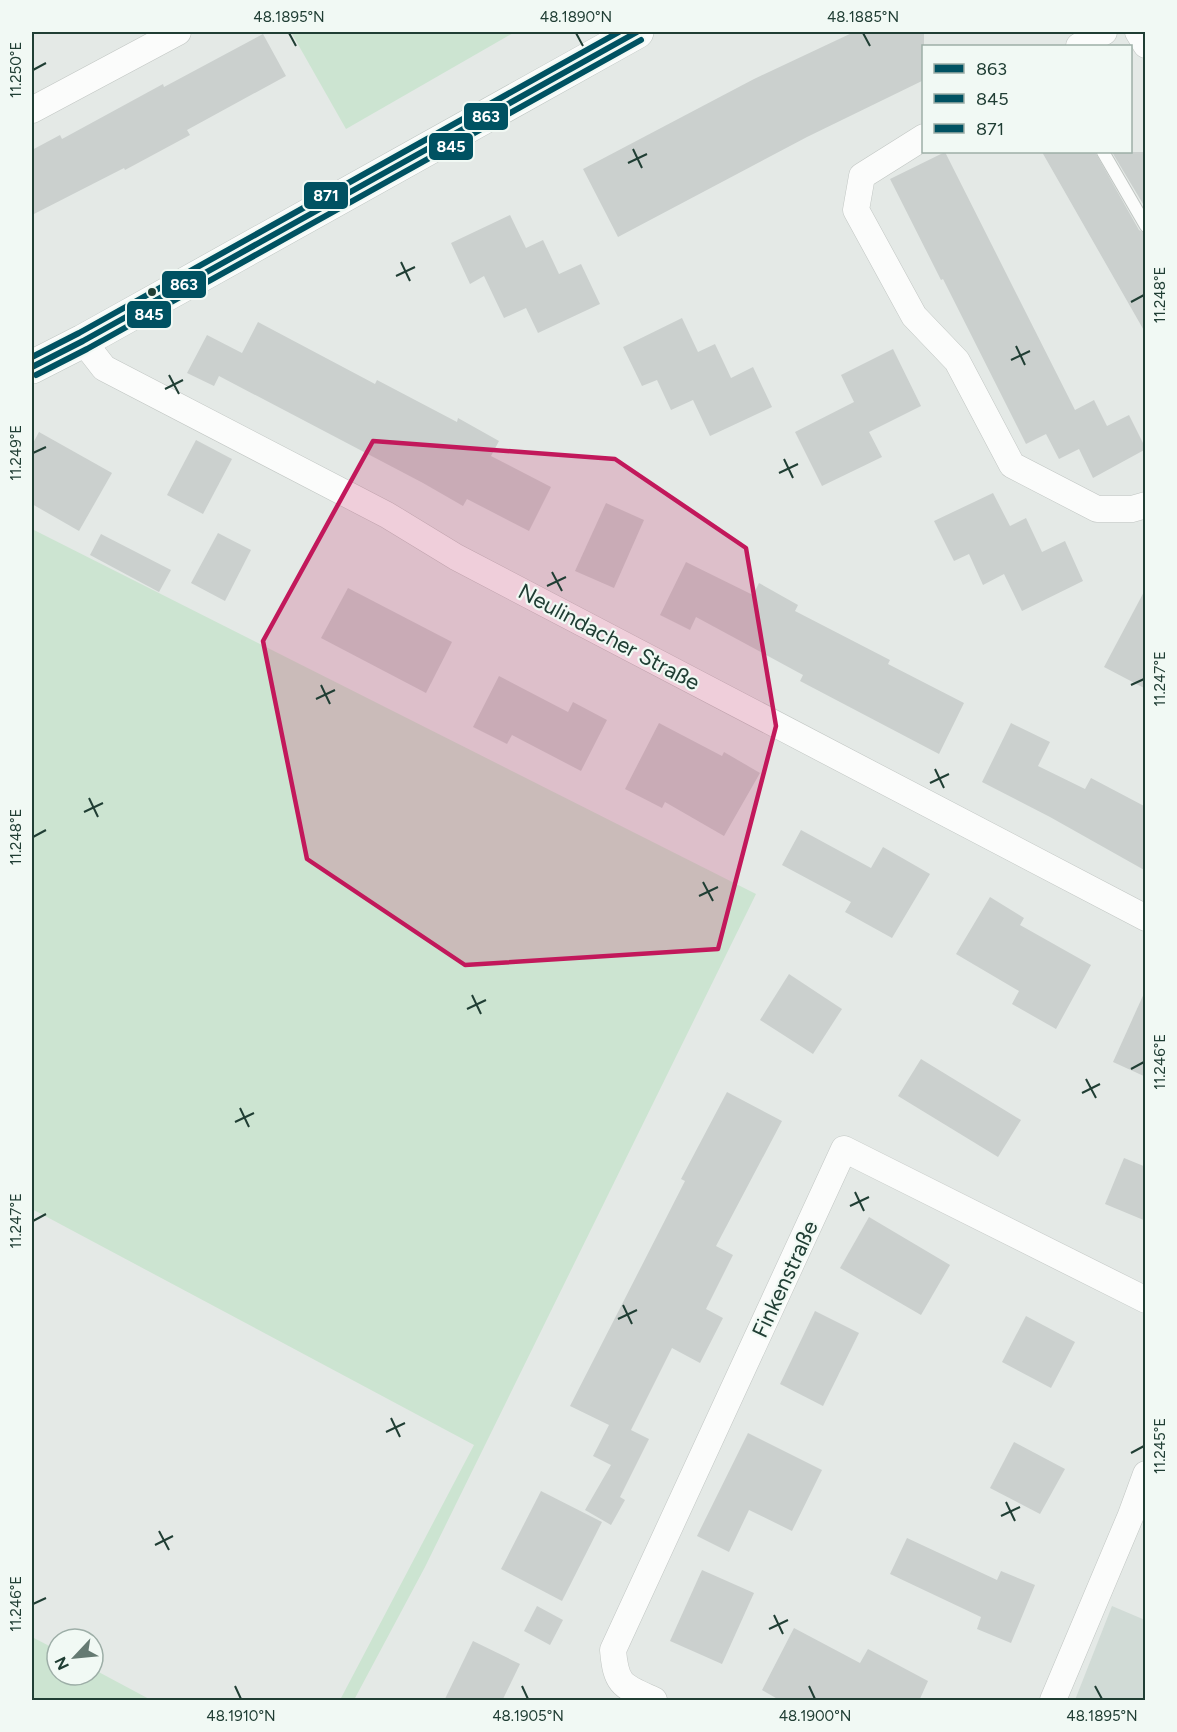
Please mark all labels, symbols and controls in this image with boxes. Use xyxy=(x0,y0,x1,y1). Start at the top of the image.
text: 48.1895°N xyxy=(253,8,325,26)
text: 48.1890°N xyxy=(540,8,612,26)
text: 48.1885°N xyxy=(827,8,899,26)
text: 11.250°E xyxy=(7,42,25,98)
legend xyxy=(922,45,1132,153)
text: 863 xyxy=(976,58,1007,80)
text: 845 xyxy=(976,88,1009,110)
line badge: 863 xyxy=(463,102,509,131)
text: 863 xyxy=(472,107,500,126)
text: 871 xyxy=(976,118,1004,140)
line badge: 845 xyxy=(428,132,474,161)
text: 845 xyxy=(436,137,466,156)
line badge: 871 xyxy=(303,181,349,210)
text: 871 xyxy=(313,186,339,205)
text: 11.248°E xyxy=(1151,267,1169,323)
line badge: 863 xyxy=(161,270,207,299)
text: 863 xyxy=(170,275,198,294)
unlabelled marker xyxy=(146,286,158,298)
line badge: 845 xyxy=(126,300,172,329)
text: 845 xyxy=(134,305,164,324)
text: 11.249°E xyxy=(7,425,25,481)
street label: Neulindacher Straße xyxy=(514,578,704,696)
text: 11.247°E xyxy=(1151,651,1169,707)
text: 11.248°E xyxy=(7,809,25,865)
text: 11.246°E xyxy=(1151,1034,1169,1090)
text: 11.247°E xyxy=(7,1193,25,1249)
street label: Finkenstraße xyxy=(746,1216,824,1342)
text: 11.245°E xyxy=(1151,1418,1169,1474)
text: 11.246°E xyxy=(7,1576,25,1632)
north arrow xyxy=(45,1627,105,1687)
text: N xyxy=(51,1654,73,1673)
text: 48.1910°N xyxy=(206,1707,276,1725)
text: 48.1905°N xyxy=(492,1707,564,1725)
text: 48.1900°N xyxy=(779,1707,851,1725)
text: 48.1895°N xyxy=(1066,1707,1138,1725)

